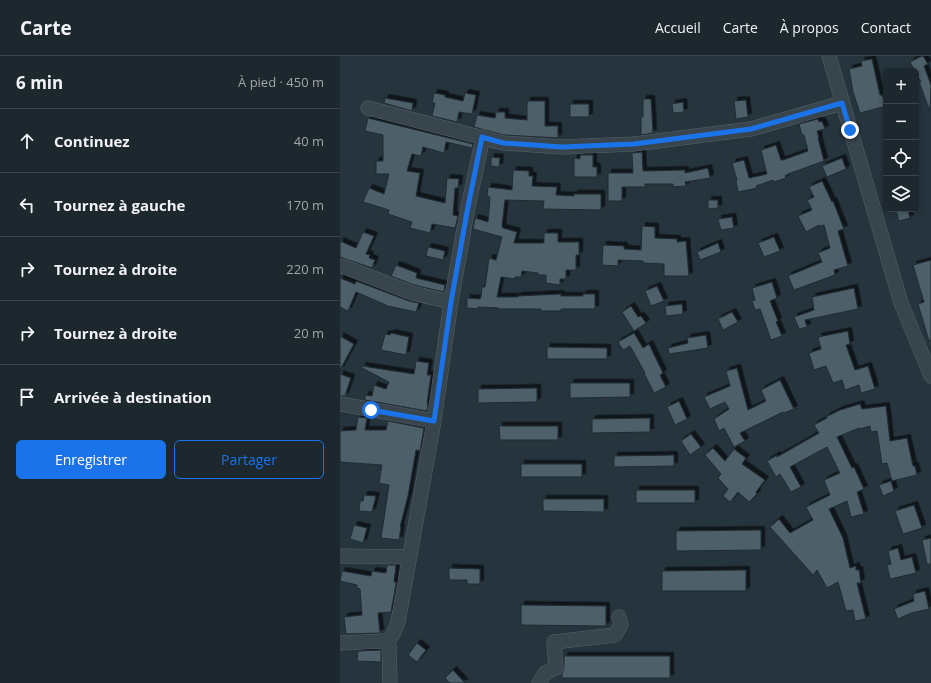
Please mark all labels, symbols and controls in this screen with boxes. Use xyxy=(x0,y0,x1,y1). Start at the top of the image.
text: Carte xyxy=(20,15,72,41)
text: Accueil xyxy=(655,18,701,37)
text: Carte xyxy=(723,18,758,37)
text: À propos xyxy=(780,18,839,37)
text: Contact xyxy=(861,18,911,37)
map controls xyxy=(883,68,919,212)
button: + xyxy=(883,68,919,104)
text: 6 min xyxy=(16,71,63,94)
text: À pied · 450 m xyxy=(238,73,324,91)
button: − xyxy=(883,104,919,140)
route end xyxy=(841,121,859,139)
icon: ahead xyxy=(16,130,38,152)
text: Continuez xyxy=(54,131,130,151)
text: 40 m xyxy=(294,132,324,150)
button: locate xyxy=(883,140,919,176)
button: layers xyxy=(883,176,919,212)
icon: left xyxy=(16,194,38,216)
text: Tournez à gauche xyxy=(54,195,185,215)
text: 170 m xyxy=(286,196,324,214)
icon: right xyxy=(16,258,38,280)
text: Tournez à droite xyxy=(54,259,177,279)
text: 220 m xyxy=(286,260,324,278)
icon: right xyxy=(16,322,38,344)
text: Tournez à droite xyxy=(54,323,177,343)
text: 20 m xyxy=(294,324,324,342)
icon: arrive xyxy=(16,386,38,408)
text: Arrivée à destination xyxy=(54,387,212,407)
route start xyxy=(362,401,380,419)
button: Enregistrer xyxy=(16,440,166,479)
button: Partager xyxy=(174,440,324,479)

